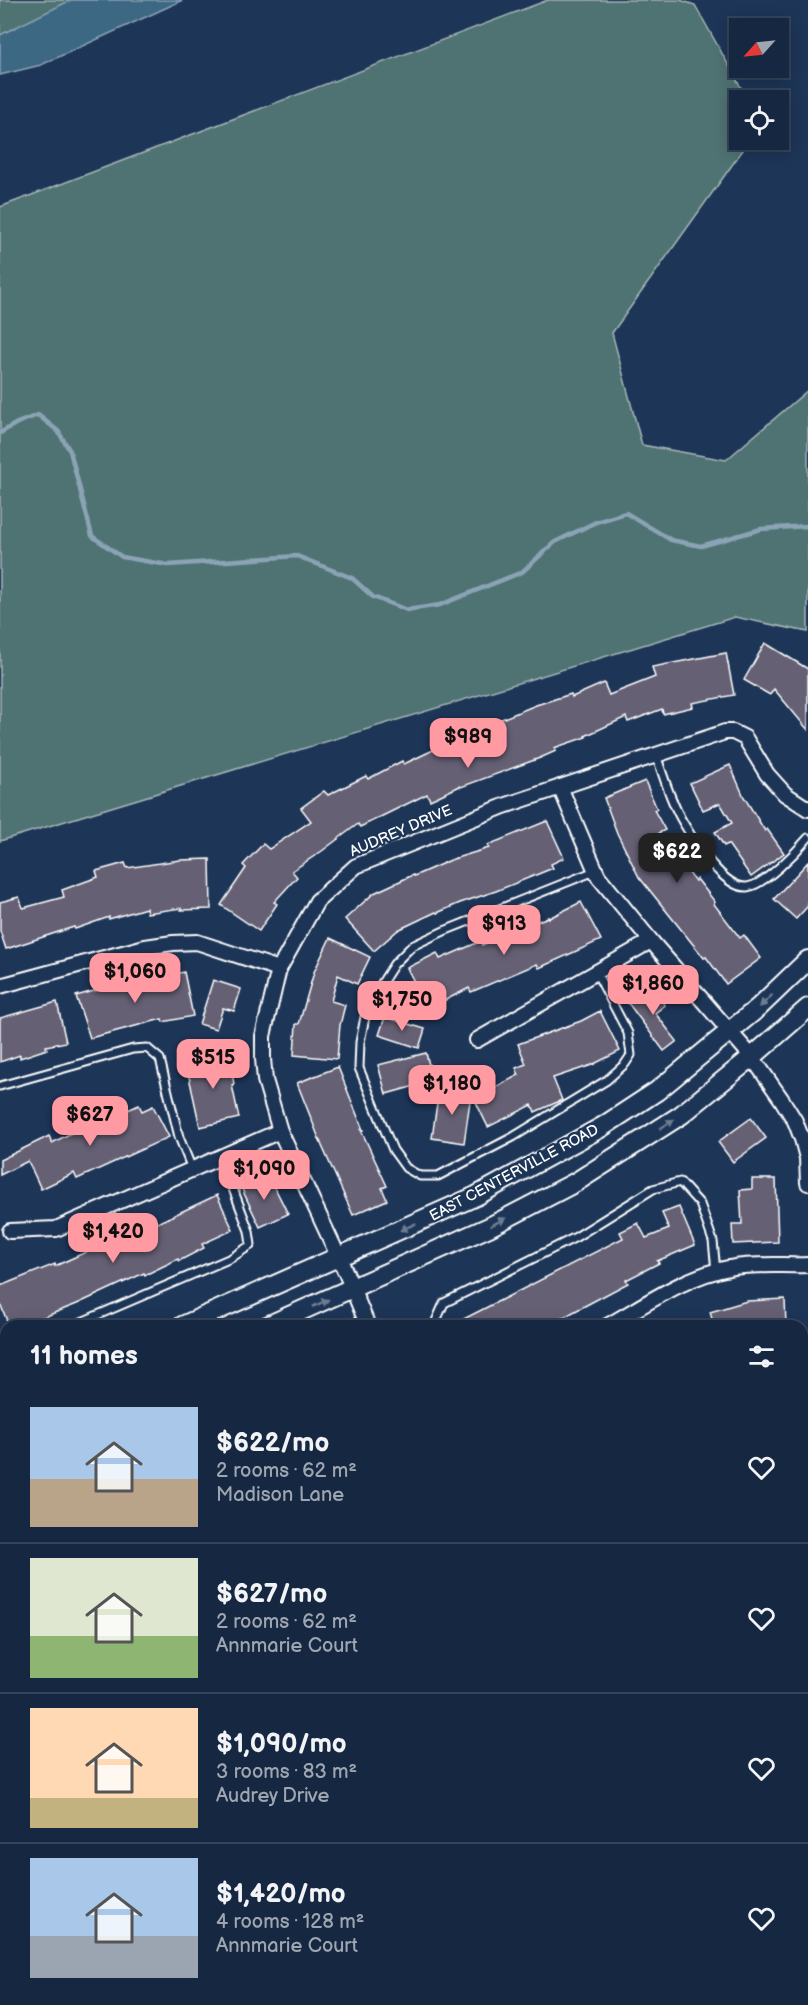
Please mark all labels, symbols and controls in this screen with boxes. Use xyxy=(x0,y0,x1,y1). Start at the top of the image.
north arrow xyxy=(729,18,789,78)
map controls xyxy=(729,18,789,150)
button: locate xyxy=(729,90,789,150)
pin: $989 xyxy=(432,718,504,769)
text: $989 xyxy=(444,725,492,749)
street label: AUDREY DRIVE xyxy=(347,801,455,861)
pin: $622 xyxy=(641,833,713,884)
text: $622 xyxy=(652,840,702,864)
pin: $913 xyxy=(468,905,540,956)
text: $913 xyxy=(482,912,527,936)
pin: $1,060 xyxy=(86,953,184,1004)
text: $1,060 xyxy=(103,960,167,984)
pin: $1,860 xyxy=(604,965,702,1016)
text: $1,860 xyxy=(622,972,684,996)
pin: $1,750 xyxy=(353,981,451,1032)
text: $1,750 xyxy=(371,988,433,1012)
one-way arrow xyxy=(759,993,773,1007)
pin: $515 xyxy=(177,1039,249,1090)
text: $515 xyxy=(191,1046,235,1070)
pin: $1,180 xyxy=(403,1065,501,1116)
text: $1,180 xyxy=(423,1072,481,1096)
pin: $627 xyxy=(54,1096,126,1147)
text: $627 xyxy=(66,1103,114,1127)
one-way arrow xyxy=(659,1119,675,1130)
street label: EAST CENTERVILLE ROAD xyxy=(426,1120,602,1226)
pin: $1,090 xyxy=(215,1150,313,1201)
text: $1,090 xyxy=(233,1157,295,1181)
pin: $1,420 xyxy=(64,1213,162,1264)
one-way arrow xyxy=(490,1217,507,1227)
text: $1,420 xyxy=(82,1220,144,1244)
one-way arrow xyxy=(398,1222,416,1232)
one-way arrow xyxy=(312,1298,329,1307)
icon: filters xyxy=(745,1340,778,1373)
text: 11 homes xyxy=(30,1341,138,1372)
text: $622/mo xyxy=(216,1428,329,1459)
icon: home xyxy=(78,1431,150,1503)
icon: heart xyxy=(745,1451,778,1484)
text: 2 rooms · 62 m² xyxy=(216,1459,357,1483)
text: Madison Lane xyxy=(216,1483,344,1507)
text: $627/mo xyxy=(216,1579,327,1610)
icon: home xyxy=(78,1582,150,1654)
icon: heart xyxy=(745,1602,778,1635)
text: 2 rooms · 62 m² xyxy=(216,1610,357,1634)
text: Annmarie Court xyxy=(216,1634,358,1658)
text: $1,090/mo xyxy=(216,1729,347,1760)
icon: home xyxy=(78,1732,150,1804)
icon: heart xyxy=(745,1752,778,1785)
text: 3 rooms · 83 m² xyxy=(216,1760,357,1784)
text: Audrey Drive xyxy=(216,1784,329,1808)
text: $1,420/mo xyxy=(216,1879,346,1910)
icon: home xyxy=(78,1882,150,1954)
icon: heart xyxy=(745,1902,778,1935)
text: 4 rooms · 128 m² xyxy=(216,1910,364,1934)
text: Annmarie Court xyxy=(216,1934,358,1958)

